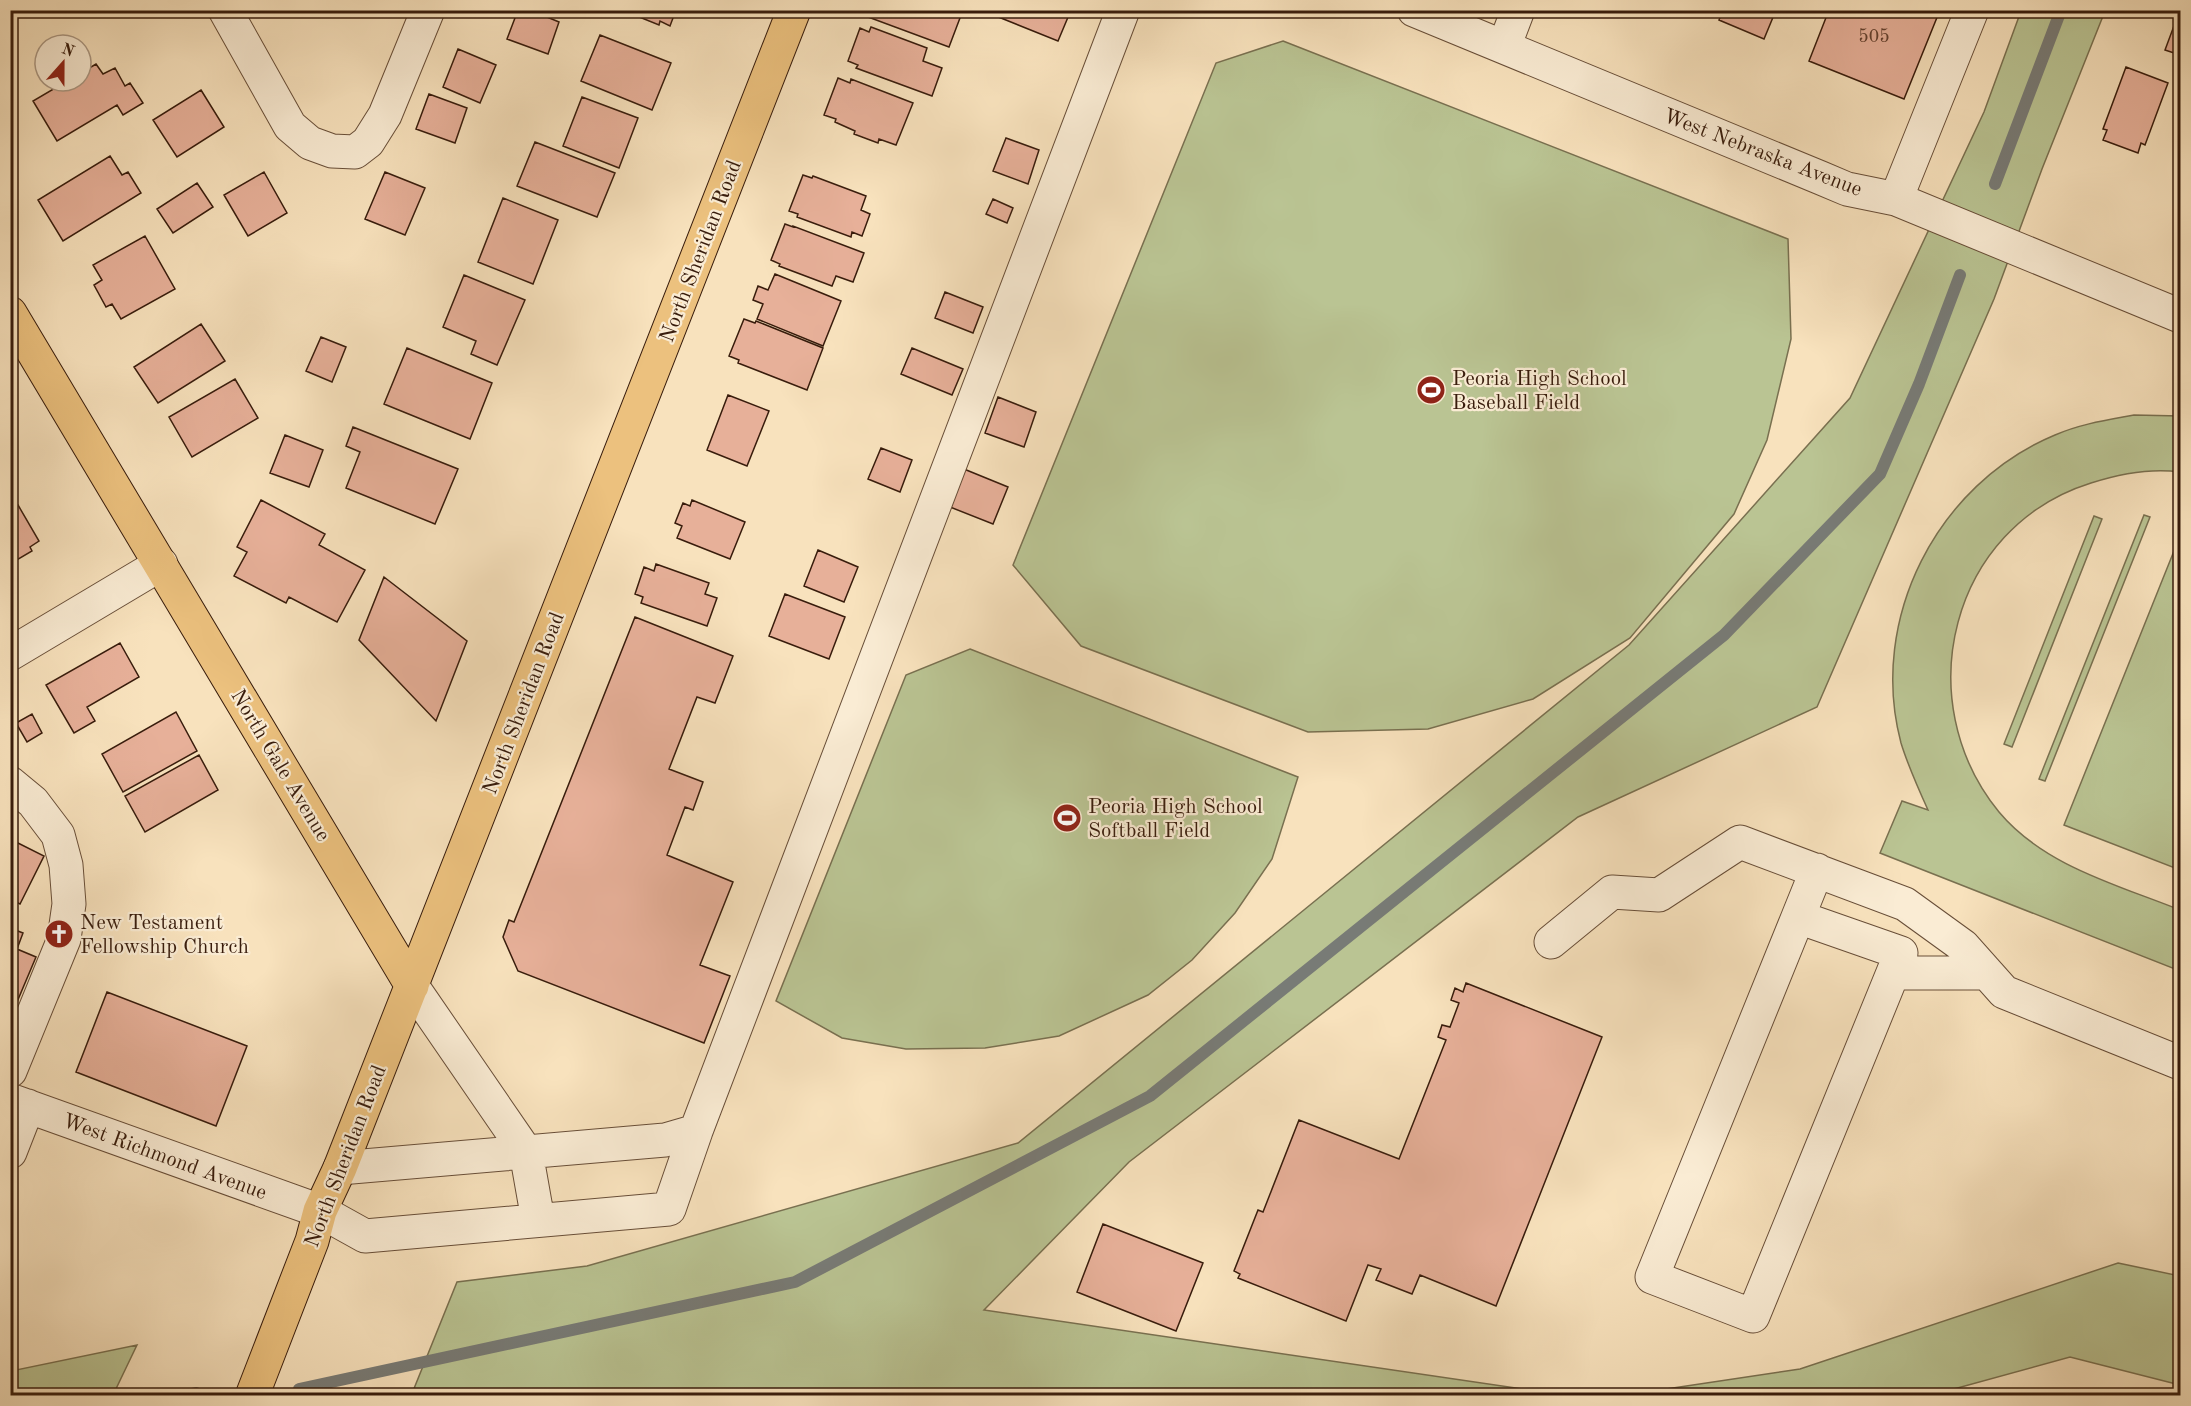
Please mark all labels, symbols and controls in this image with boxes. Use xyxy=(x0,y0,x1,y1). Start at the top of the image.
house number: 505 xyxy=(1858,28,1890,46)
north arrow xyxy=(33,33,93,93)
text: N xyxy=(59,41,77,61)
street label: West Nebraska Avenue xyxy=(1660,106,1865,201)
street label: North Sheridan Road xyxy=(657,157,746,346)
place label: Peoria High School Baseball Field xyxy=(1452,369,1627,414)
sports icon: Peoria High School Baseball Field xyxy=(1415,374,1447,406)
street label: North Sheridan Road xyxy=(480,609,569,798)
street label: North Gale Avenue xyxy=(226,686,333,845)
place label: Peoria High School Softball Field xyxy=(1088,797,1263,842)
sports icon: Peoria High School Softball Field xyxy=(1051,802,1083,834)
place label: New Testament Fellowship Church xyxy=(80,913,249,958)
church icon: New Testament Fellowship Church xyxy=(43,918,75,950)
street label: North Sheridan Road xyxy=(302,1062,391,1251)
street label: West Richmond Avenue xyxy=(60,1111,269,1204)

